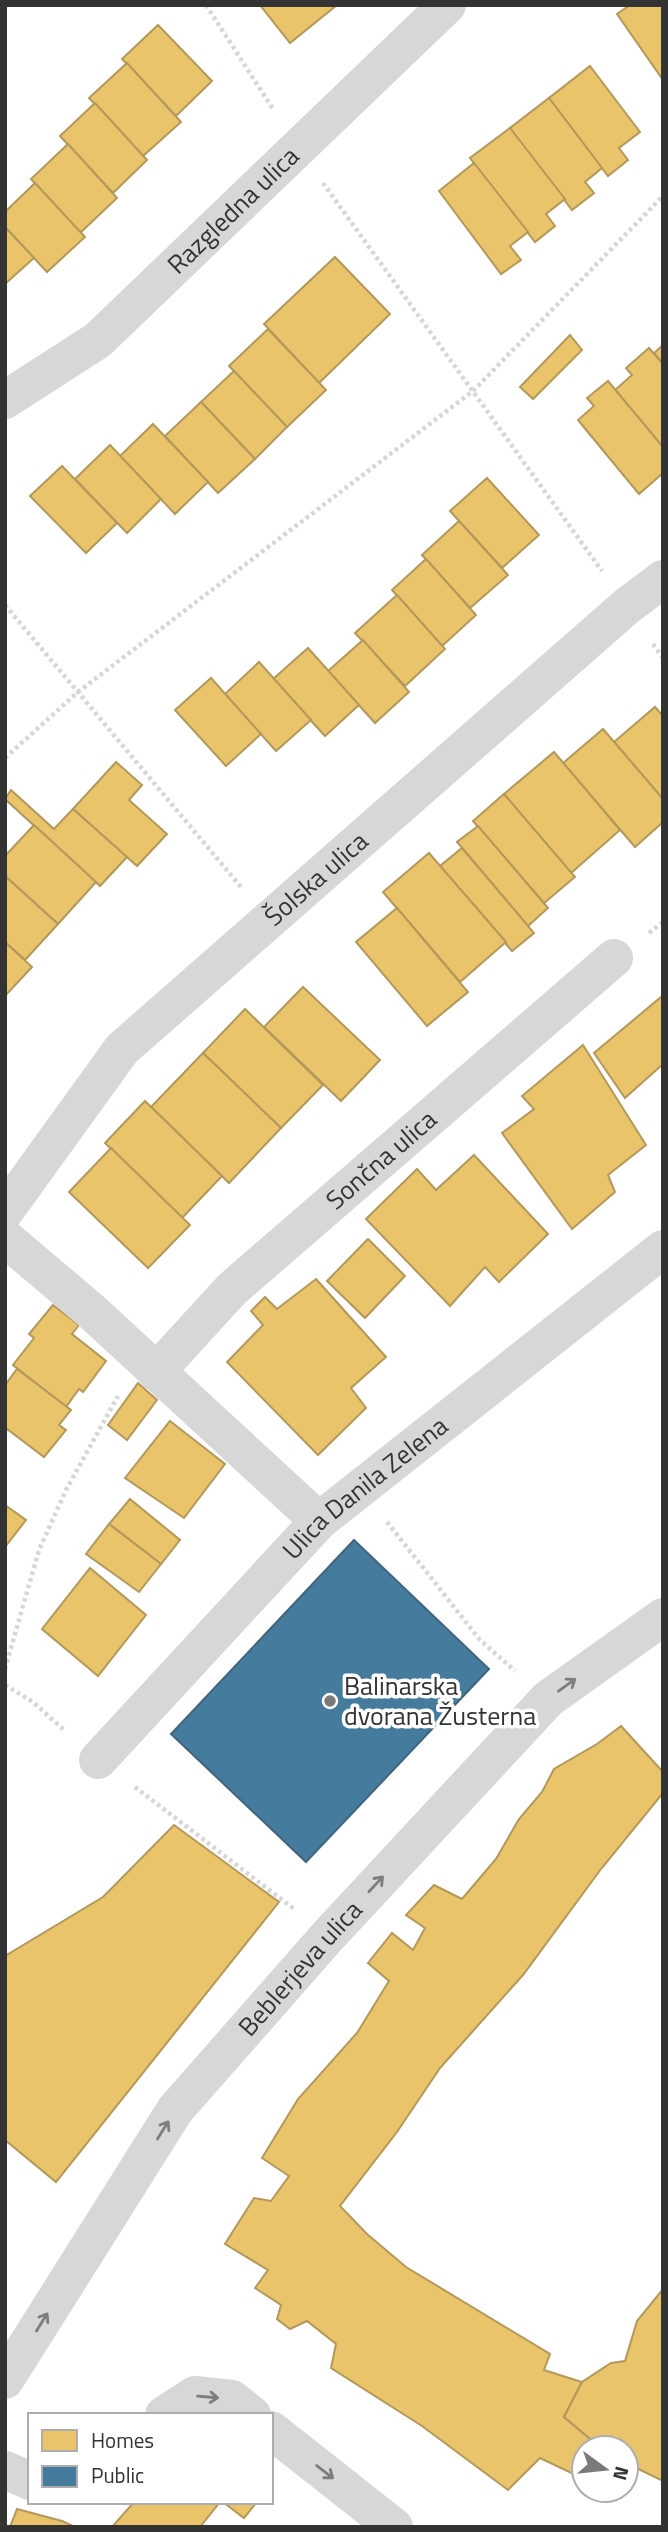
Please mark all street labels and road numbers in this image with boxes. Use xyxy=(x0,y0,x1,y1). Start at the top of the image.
street label: Razgledna ulica xyxy=(158,137,308,283)
street label: Šolska ulica xyxy=(255,822,376,935)
street label: Sončna ulica xyxy=(317,1100,445,1219)
street label: Ulica Danila Zelena xyxy=(273,1406,456,1568)
street label: Beblerjeva ulica xyxy=(228,1891,371,2045)

